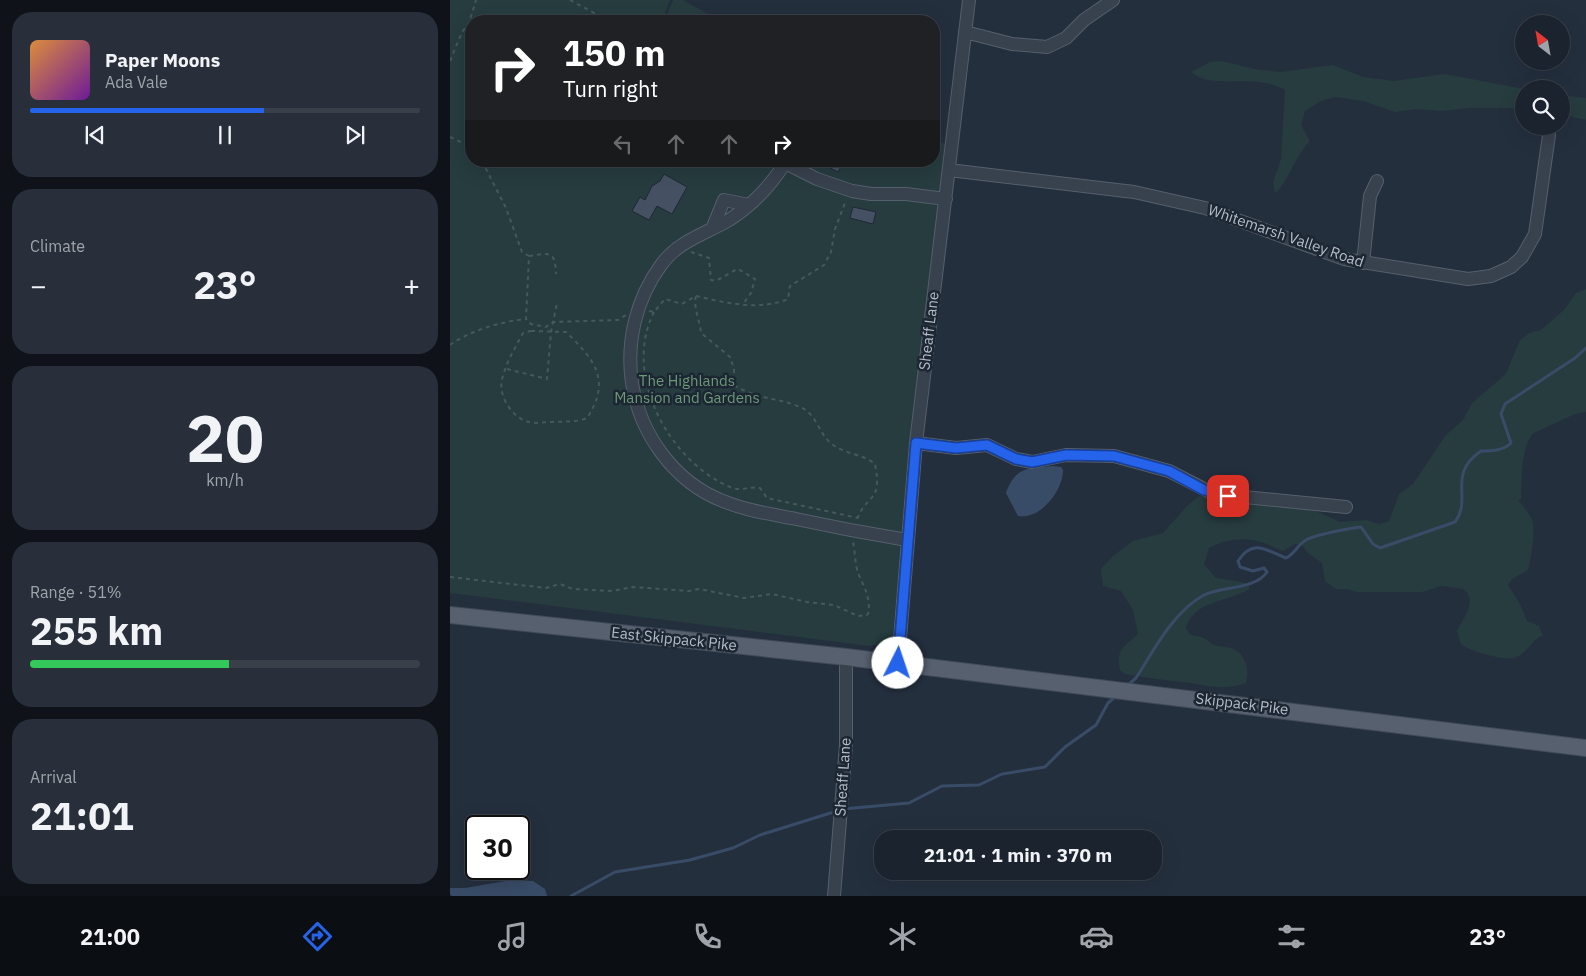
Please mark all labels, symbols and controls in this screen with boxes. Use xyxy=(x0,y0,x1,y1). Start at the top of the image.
north arrow xyxy=(1515,15,1570,70)
map controls xyxy=(1515,15,1570,135)
text: 150 m xyxy=(563,30,666,76)
icon: right xyxy=(480,35,545,100)
text: Paper Moons xyxy=(105,48,220,72)
text: Ada Vale xyxy=(105,72,168,92)
text: Turn right xyxy=(563,74,658,103)
button: search xyxy=(1515,80,1570,135)
icon: previous xyxy=(81,121,109,149)
icon: pause xyxy=(211,121,239,149)
icon: next xyxy=(341,121,369,149)
icon: left xyxy=(609,130,637,158)
icon: ahead xyxy=(662,130,690,158)
icon: ahead xyxy=(715,130,743,158)
icon: right xyxy=(768,130,796,158)
street label: Whitemarsh Valley Road xyxy=(1206,200,1367,271)
text: Climate xyxy=(30,236,85,256)
text: 23° xyxy=(193,260,257,309)
text: − xyxy=(30,267,47,304)
text: + xyxy=(403,267,420,304)
street label: Sheaff Lane xyxy=(914,291,943,371)
park label: The Highlands Mansion and Gardens xyxy=(614,371,760,407)
text: 20 xyxy=(186,395,264,480)
text: km/h xyxy=(206,470,244,490)
pin xyxy=(1207,475,1249,517)
icon: arrive xyxy=(1214,482,1242,510)
text: Range · 51% xyxy=(30,582,122,602)
text: 255 km xyxy=(30,606,163,655)
street label: East Skippack Pike xyxy=(610,622,738,655)
position arrow xyxy=(871,636,923,688)
street label: Skippack Pike xyxy=(1195,688,1290,719)
street label: Sheaff Lane xyxy=(830,737,855,817)
text: Arrival xyxy=(30,767,77,787)
text: 21:01 xyxy=(30,791,134,840)
speed limit sign: 30 xyxy=(465,815,530,880)
text: 21:01 · 1 min · 370 m xyxy=(924,843,1112,867)
icon: directions xyxy=(300,919,335,954)
icon: music xyxy=(495,919,530,954)
icon: phone xyxy=(690,919,725,954)
icon: climate xyxy=(885,919,920,954)
icon: car xyxy=(1079,919,1114,954)
icon: filters xyxy=(1274,919,1309,954)
text: 21:00 xyxy=(80,922,140,951)
text: 23° xyxy=(1469,922,1506,951)

